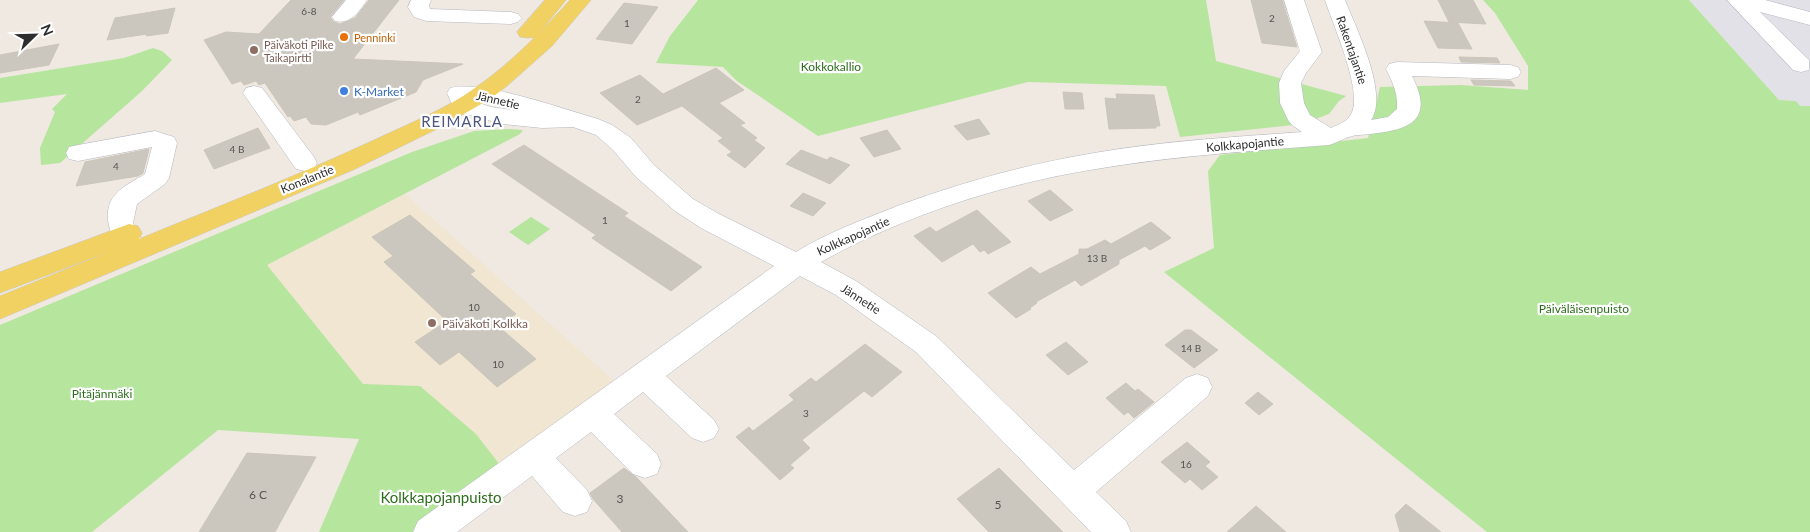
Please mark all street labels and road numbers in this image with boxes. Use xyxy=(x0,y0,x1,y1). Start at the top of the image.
street label: Rakentajantie xyxy=(1333,14,1371,86)
street label: Jännetie xyxy=(475,88,521,112)
street label: Kolkkapojantie xyxy=(1205,133,1285,155)
street label: Konalantie xyxy=(278,162,336,196)
street label: Kolkkapojantie xyxy=(814,213,892,259)
street label: Jännetie xyxy=(838,281,884,317)

